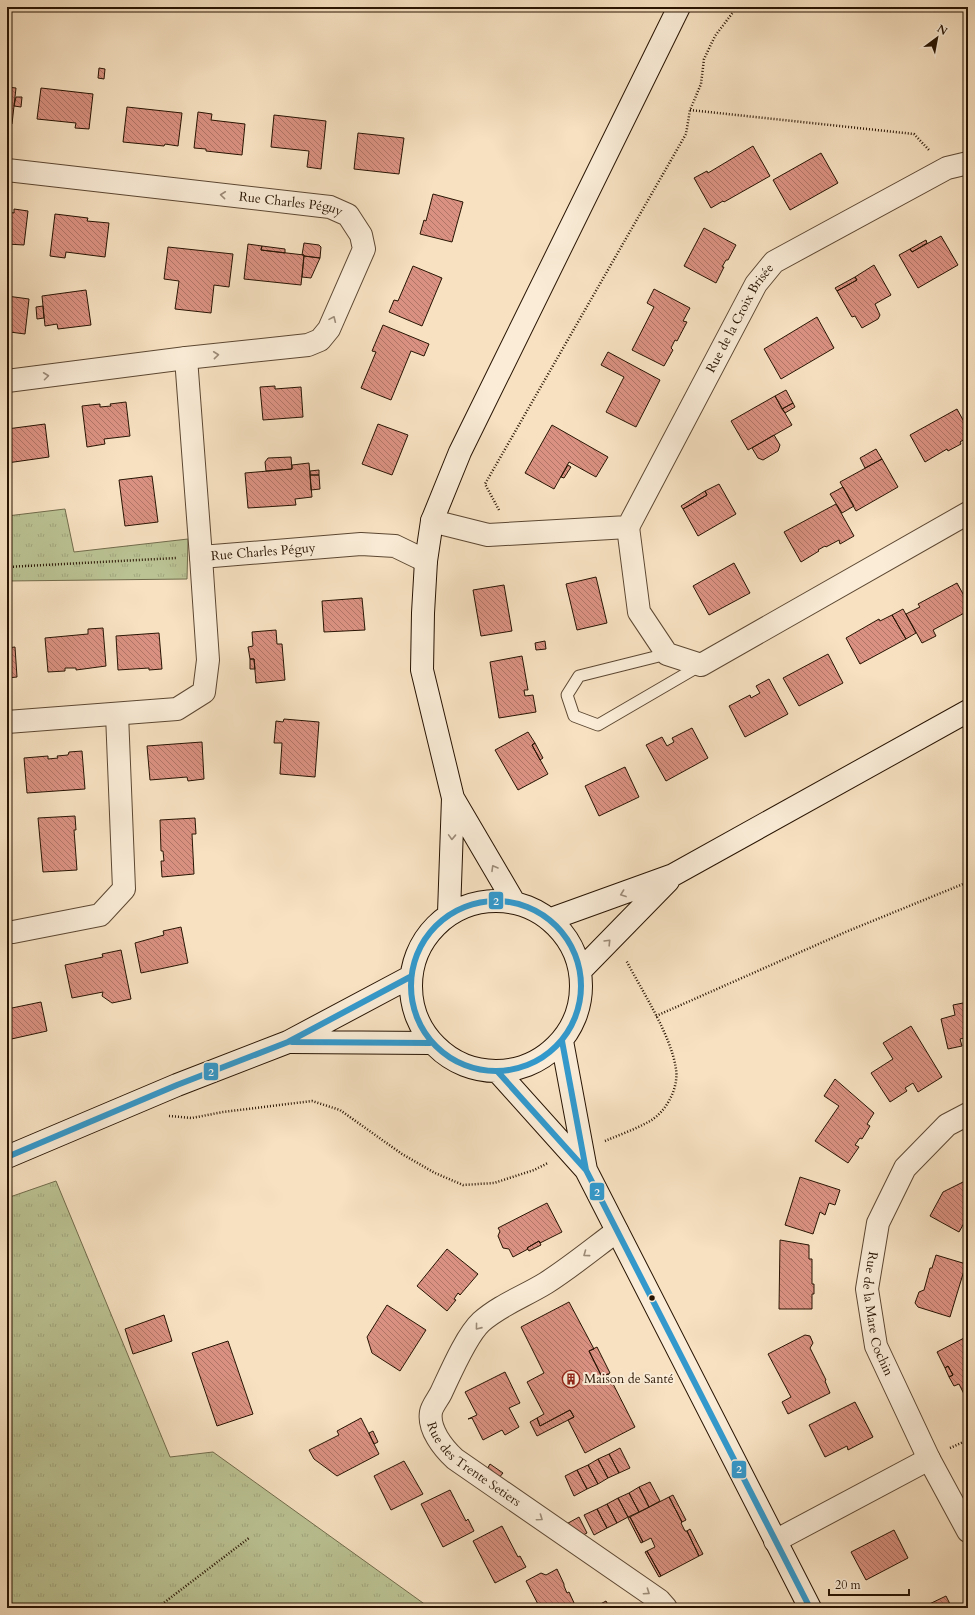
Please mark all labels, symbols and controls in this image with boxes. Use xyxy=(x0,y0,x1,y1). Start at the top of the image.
north arrow xyxy=(917,18,957,58)
text: N xyxy=(934,21,950,39)
street label: Rue Charles Péguy xyxy=(238,188,346,221)
one-way arrow xyxy=(220,191,226,200)
street label: Rue de la Croix Brisée xyxy=(702,260,778,376)
one-way arrow xyxy=(328,316,336,324)
one-way arrow xyxy=(213,351,219,360)
one-way arrow xyxy=(43,372,49,381)
street label: Rue Charles Péguy xyxy=(210,539,316,565)
one-way arrow xyxy=(447,834,456,840)
one-way arrow xyxy=(492,865,499,872)
one-way arrow xyxy=(620,889,627,897)
line badge: 2 xyxy=(488,891,504,910)
text: 2 xyxy=(493,894,499,909)
one-way arrow xyxy=(603,939,610,947)
line badge: 2 xyxy=(203,1062,219,1081)
text: 2 xyxy=(208,1065,214,1080)
line badge: 2 xyxy=(589,1182,605,1201)
text: 2 xyxy=(594,1185,600,1200)
one-way arrow xyxy=(583,1249,590,1256)
street label: Rue de la Mare Cochin xyxy=(858,1250,898,1379)
unlabelled marker xyxy=(647,1293,657,1303)
one-way arrow xyxy=(476,1322,483,1329)
building icon: Maison de Santé xyxy=(561,1369,581,1389)
place label: Maison de Santé xyxy=(584,1370,674,1388)
street label: Rue des Trente Setiers xyxy=(422,1420,524,1511)
line badge: 2 xyxy=(731,1460,747,1479)
text: 2 xyxy=(736,1462,742,1477)
one-way arrow xyxy=(536,1513,543,1521)
scale bar xyxy=(829,1571,909,1597)
text: 20 m xyxy=(835,1577,862,1593)
one-way arrow xyxy=(643,1587,650,1595)

